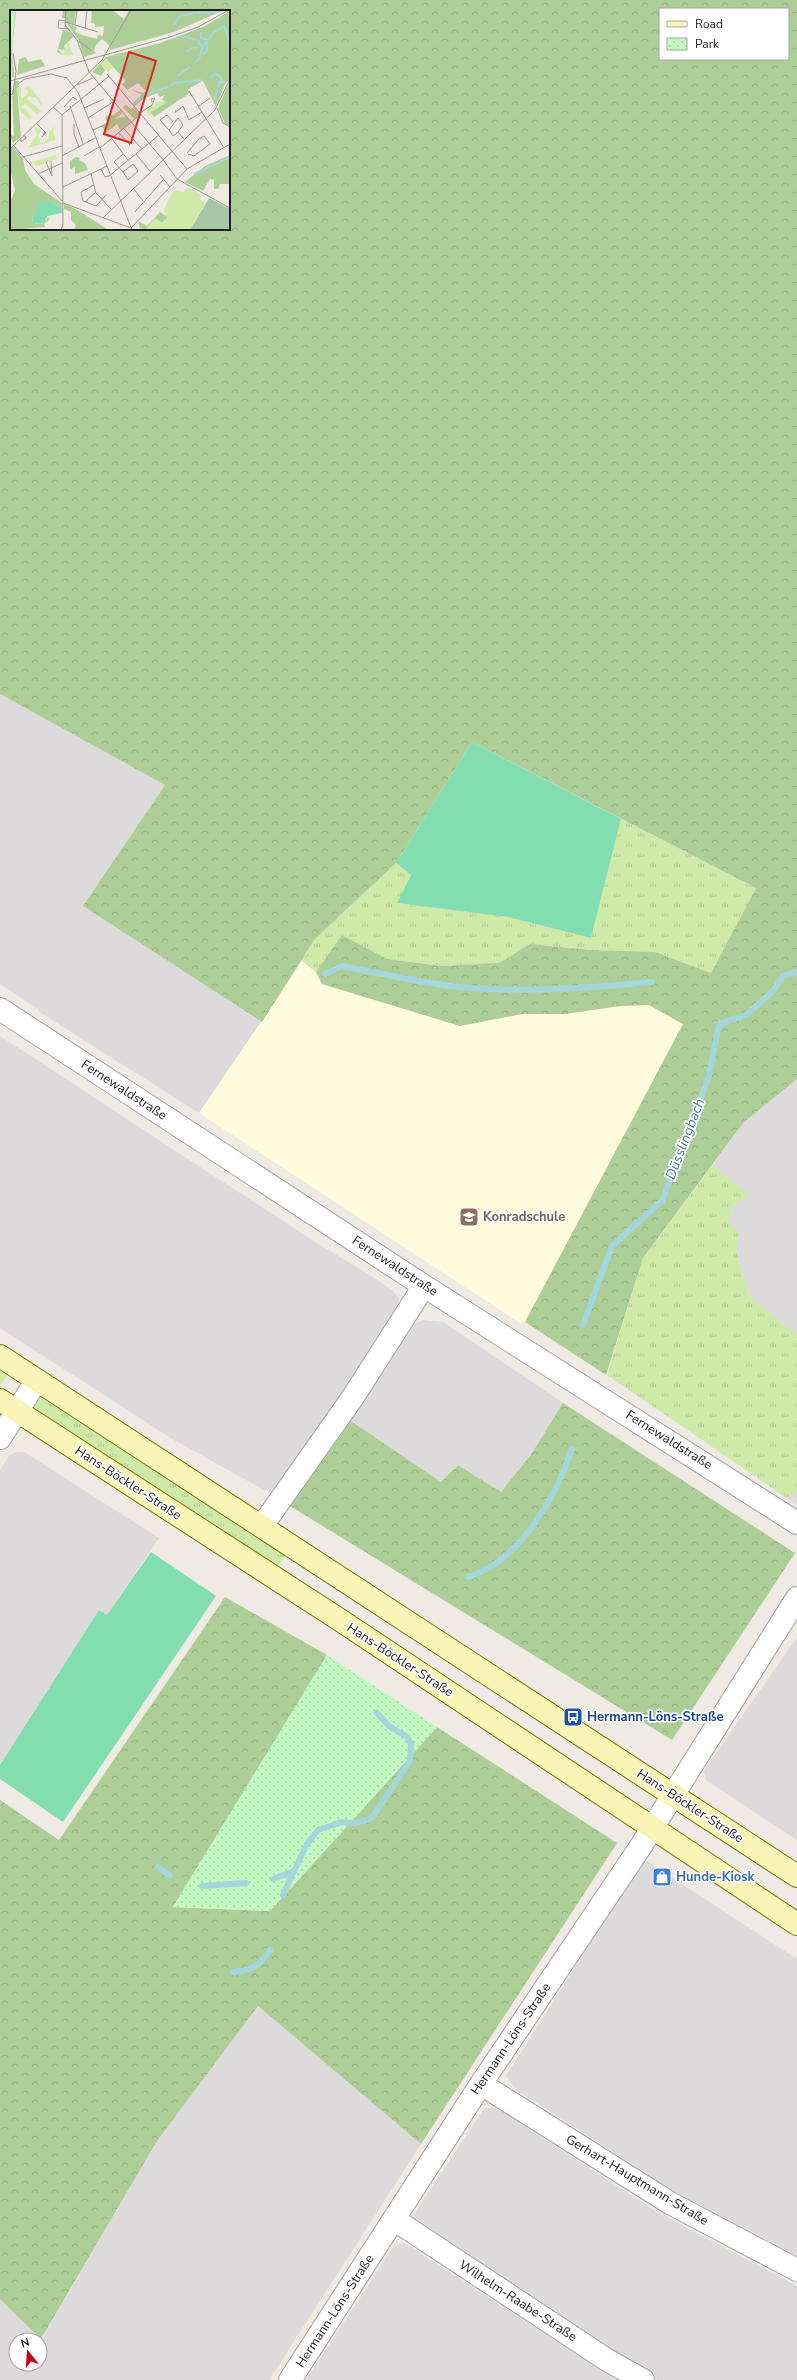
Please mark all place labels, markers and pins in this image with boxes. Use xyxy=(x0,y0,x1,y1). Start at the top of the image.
school or university icon: Konradschule xyxy=(458,1206,480,1228)
place label: Konradschule xyxy=(483,1208,565,1226)
bus stop icon: Hermann-Löns-Straße xyxy=(562,1706,584,1728)
place label: Hermann-Löns-Straße xyxy=(587,1708,723,1726)
shop icon: Hunde-Kiosk xyxy=(651,1866,673,1888)
place label: Hunde-Kiosk xyxy=(676,1868,756,1886)

